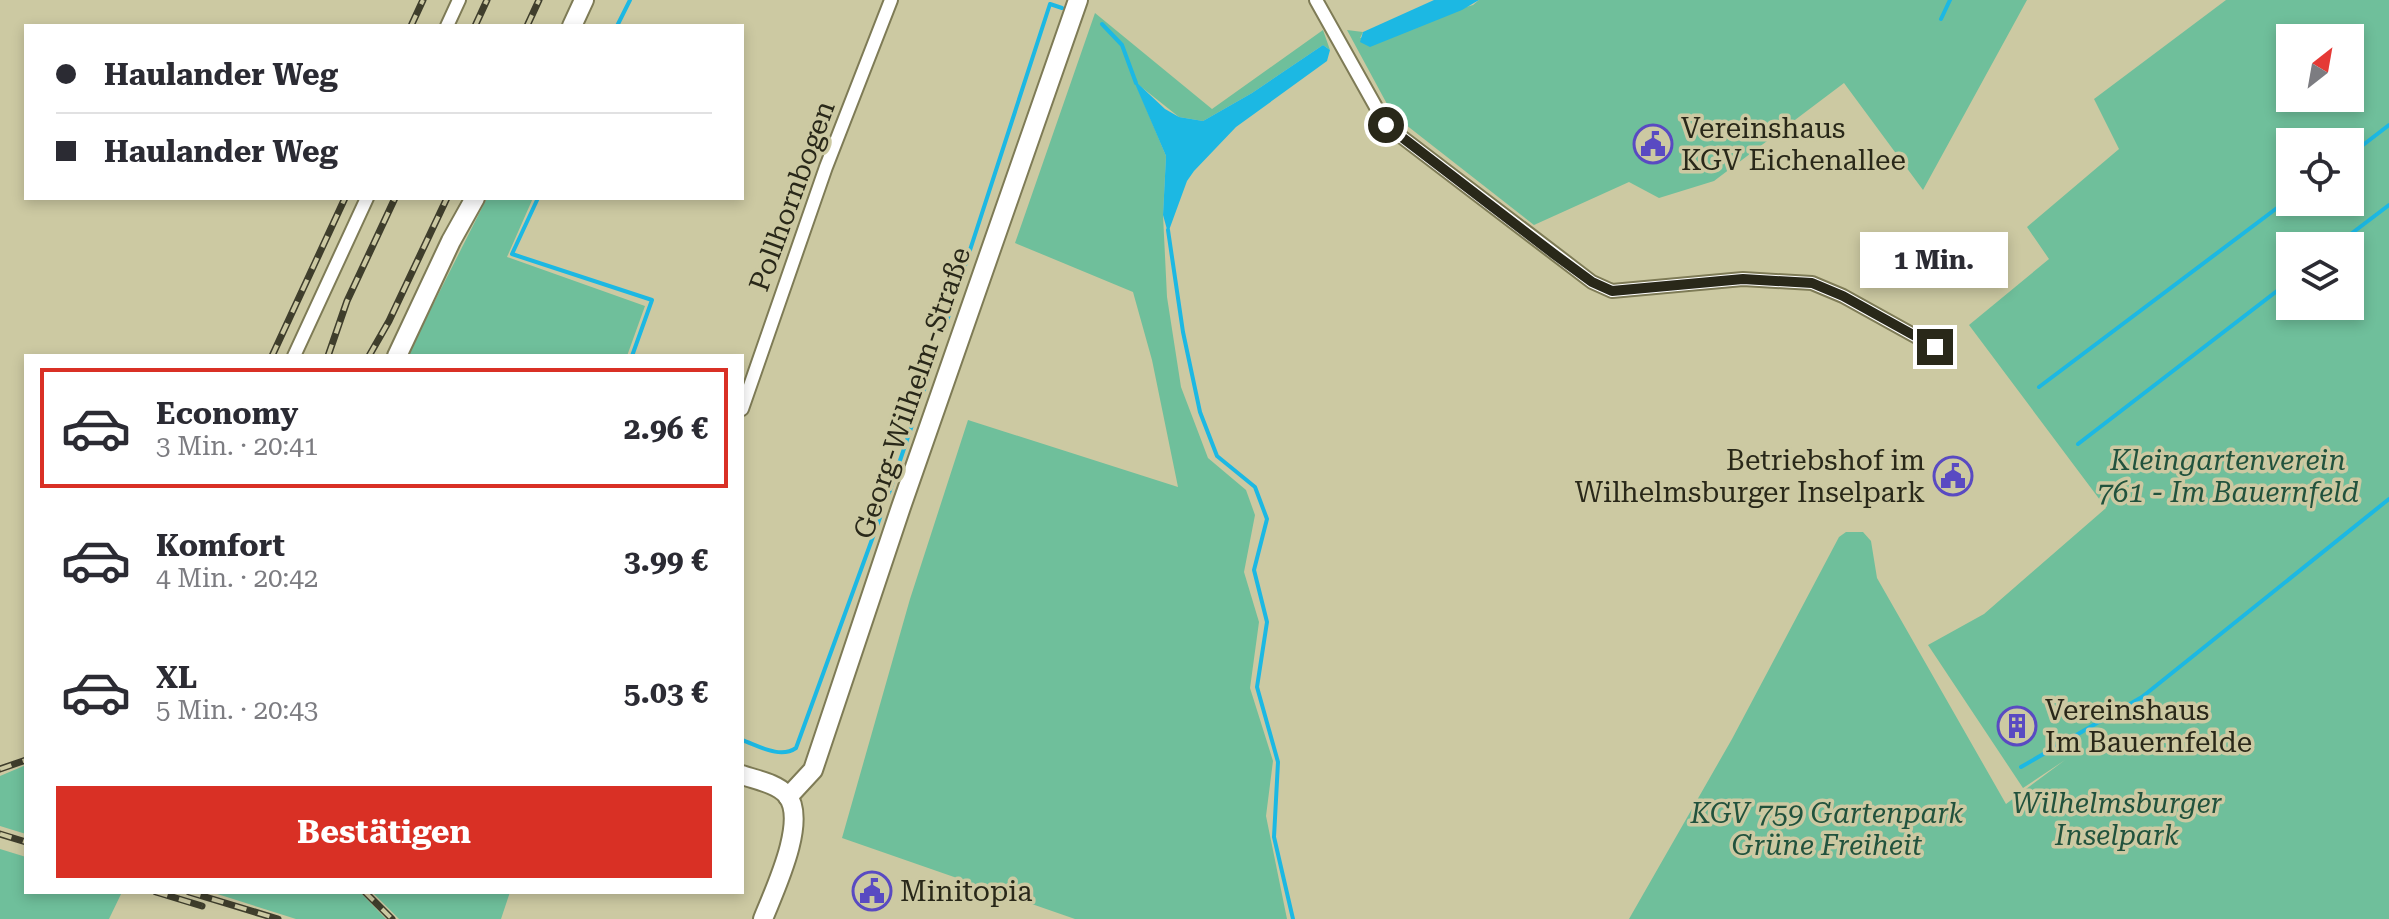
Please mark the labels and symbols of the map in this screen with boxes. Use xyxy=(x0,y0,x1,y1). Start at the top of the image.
north arrow xyxy=(2276,24,2364,112)
street label: Pollhornbogen xyxy=(742,96,842,296)
route start xyxy=(1368,107,1404,143)
place label: Vereinshaus KGV Eichenallee xyxy=(1681,112,1906,177)
public building icon: Vereinshaus KGV Eichenallee xyxy=(1632,123,1674,165)
callout: 1 Min. xyxy=(1861,231,2009,287)
street label: Georg-Wilhelm-Straße xyxy=(847,243,977,543)
route end xyxy=(1917,329,1953,365)
place label: Betriebshof im Wilhelmsburger Inselpark xyxy=(1575,444,1925,509)
park label: Kleingartenverein 761 - Im Bauernfeld xyxy=(2097,444,2359,509)
public building icon: Betriebshof im Wilhelmsburger Inselpark xyxy=(1932,455,1974,497)
place label: Vereinshaus Im Bauernfelde xyxy=(2045,694,2252,759)
building icon: Vereinshaus Im Bauernfelde xyxy=(1996,705,2038,747)
park label: Wilhelmsburger Inselpark xyxy=(2012,787,2223,852)
park label: KGV 759 Gartenpark Grüne Freiheit xyxy=(1689,797,1964,862)
public building icon: Minitopia xyxy=(851,870,893,912)
place label: Minitopia xyxy=(900,875,1032,908)

